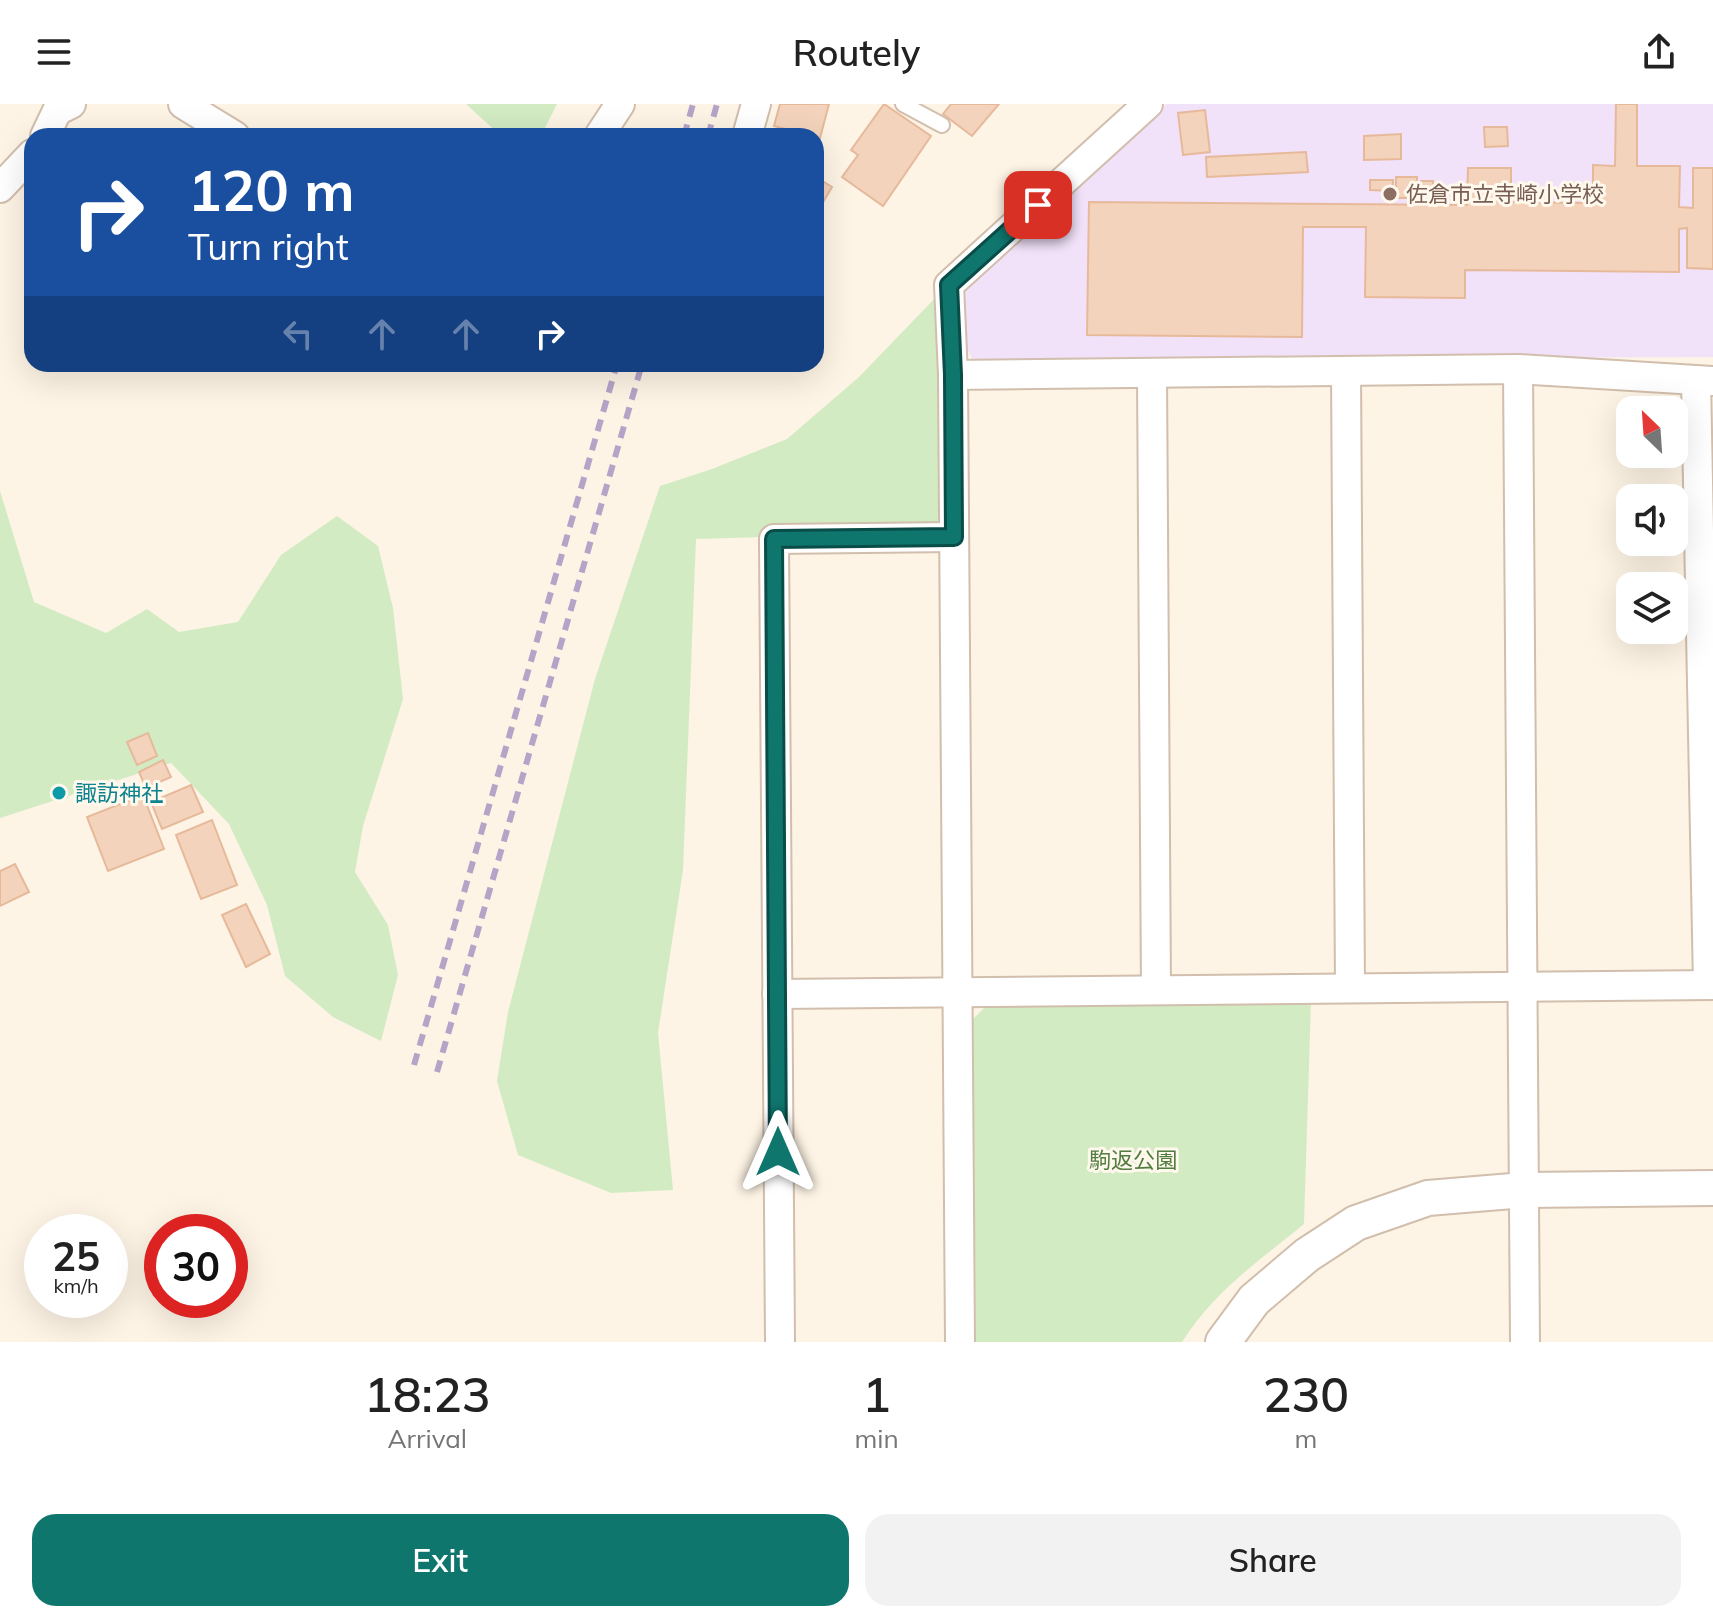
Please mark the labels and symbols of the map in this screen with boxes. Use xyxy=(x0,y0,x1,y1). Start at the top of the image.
pin xyxy=(1004,171,1072,239)
place label: 佐倉市立寺崎小学校 xyxy=(1406,180,1604,208)
marker: 佐倉市立寺崎小学校 xyxy=(1381,185,1399,203)
north arrow xyxy=(1616,396,1688,468)
place label: 諏訪神社 xyxy=(75,779,163,807)
marker: 諏訪神社 xyxy=(50,784,68,802)
position arrow xyxy=(736,1110,820,1194)
park label: 駒返公園 xyxy=(1089,1146,1177,1174)
speed limit sign: 30 xyxy=(144,1214,248,1318)

